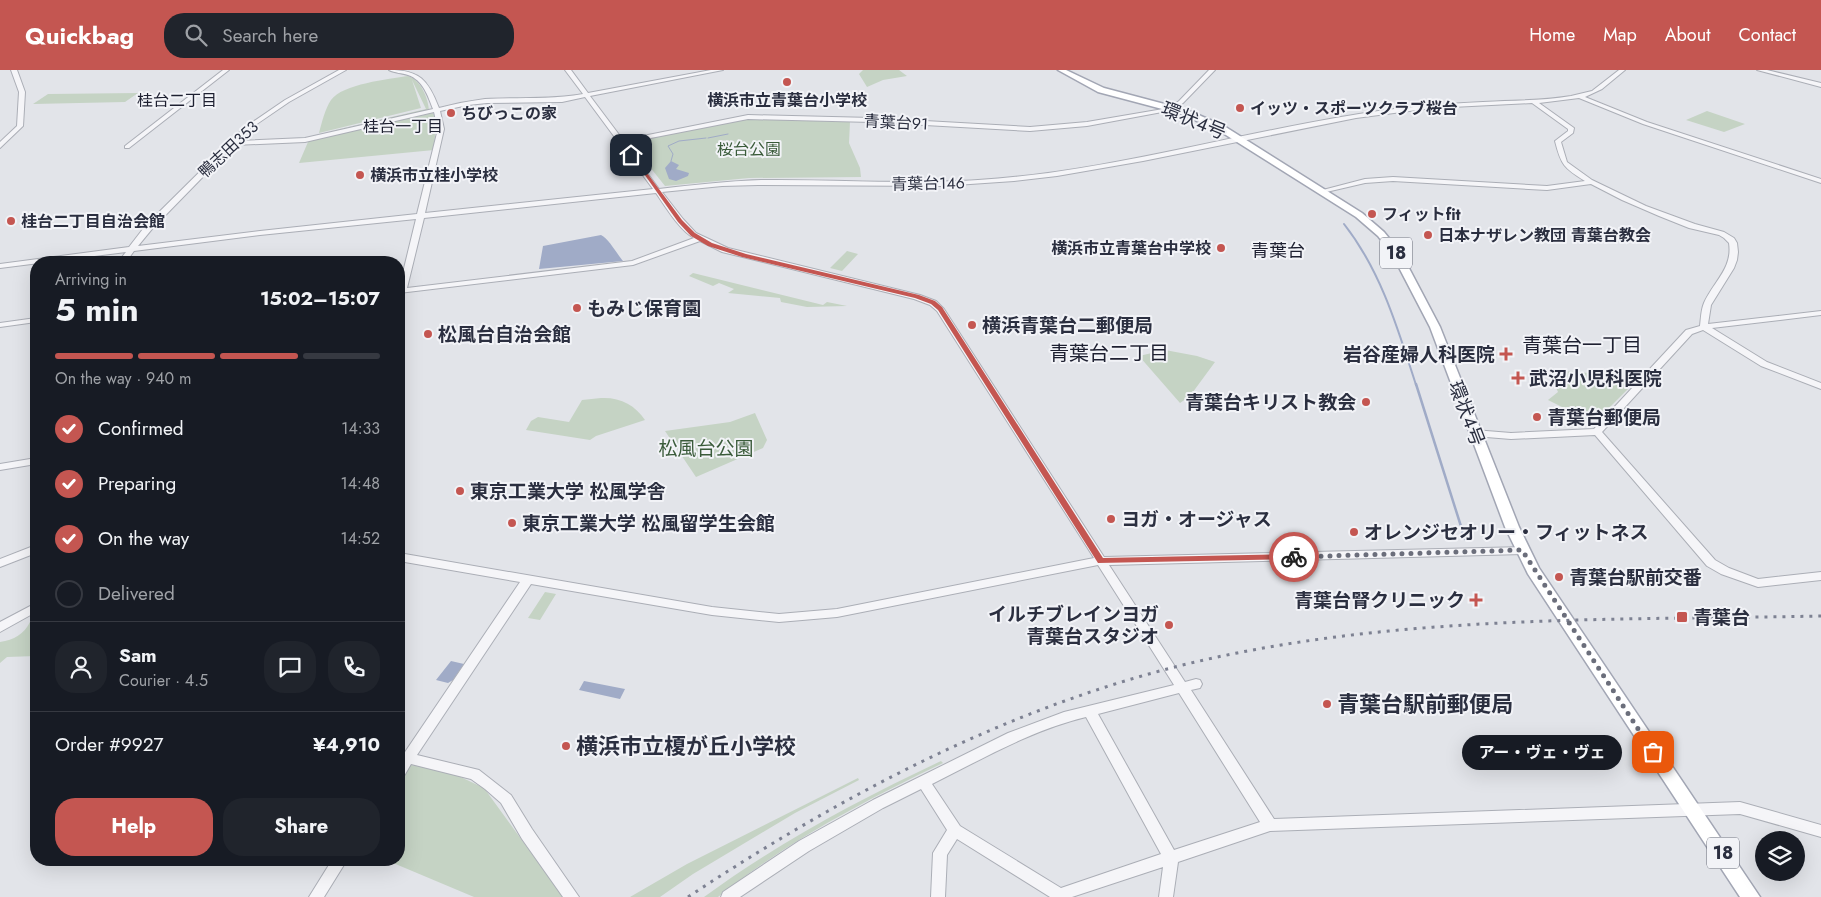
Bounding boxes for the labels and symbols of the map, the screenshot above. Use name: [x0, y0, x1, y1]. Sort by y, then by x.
marker: 横浜市立青葉台小学校: [781, 76, 793, 88]
district label: 桂台二丁目: [137, 89, 217, 112]
place label: 横浜市立青葉台小学校: [707, 89, 867, 112]
street label: 環状4号: [1157, 95, 1230, 146]
place label: イッツ・スポーツクラブ桜台: [1250, 97, 1458, 120]
place label: ちびっこの家: [461, 102, 557, 125]
marker: イッツ・スポーツクラブ桜台: [1234, 102, 1246, 114]
marker: ちびっこの家: [445, 107, 457, 119]
street label: 青葉台91: [863, 109, 929, 136]
street label: 鴨志田353: [193, 115, 264, 183]
district label: 桂台一丁目: [363, 115, 443, 138]
pin: [610, 134, 652, 176]
park label: 桜台公園: [717, 138, 781, 161]
place label: 横浜市立桂小学校: [370, 164, 498, 187]
marker: 横浜市立桂小学校: [354, 169, 366, 181]
street label: 青葉台146: [891, 171, 965, 196]
place label: フィットfit: [1382, 203, 1462, 226]
marker: フィットfit: [1366, 208, 1378, 220]
place label: 桂台二丁目自治会館: [21, 210, 165, 233]
marker: 桂台二丁目自治会館: [5, 215, 17, 227]
place label: 日本ナザレン教団 青葉台教会: [1438, 224, 1651, 247]
marker: 日本ナザレン教団 青葉台教会: [1422, 229, 1434, 241]
place label: 横浜市立青葉台中学校: [1051, 237, 1211, 260]
district label: 青葉台: [1251, 238, 1305, 264]
road number: 18: [1380, 238, 1412, 268]
marker: 横浜市立青葉台中学校: [1215, 242, 1227, 254]
place label: もみじ保育園: [587, 295, 701, 322]
marker: もみじ保育園: [571, 302, 583, 314]
place label: 横浜青葉台二郵便局: [982, 312, 1153, 339]
marker: 横浜青葉台二郵便局: [966, 319, 978, 331]
place label: 松風台自治会館: [438, 321, 571, 348]
marker: 松風台自治会館: [422, 328, 434, 340]
district label: 青葉台一丁目: [1522, 331, 1642, 360]
district label: 青葉台二丁目: [1049, 339, 1169, 368]
place label: 岩谷産婦人科医院: [1343, 341, 1495, 368]
marker: 岩谷産婦人科医院: [1499, 347, 1513, 361]
place label: 武沼小児科医院: [1529, 365, 1662, 392]
marker: 武沼小児科医院: [1511, 371, 1525, 385]
street label: 環状4号: [1442, 377, 1491, 450]
place label: 青葉台キリスト教会: [1185, 389, 1356, 416]
marker: 青葉台キリスト教会: [1360, 396, 1372, 408]
place label: 青葉台郵便局: [1547, 404, 1661, 431]
marker: 青葉台郵便局: [1531, 411, 1543, 423]
park label: 松風台公園: [658, 435, 754, 462]
place label: 東京工業大学 松風学舎: [470, 478, 666, 505]
marker: 東京工業大学 松風学舎: [454, 485, 466, 497]
place label: ヨガ・オージャス: [1121, 506, 1272, 533]
place label: 東京工業大学 松風留学生会館: [522, 510, 775, 537]
marker: ヨガ・オージャス: [1105, 513, 1117, 525]
marker: 東京工業大学 松風留学生会館: [506, 517, 518, 529]
place label: オレンジセオリー・フィットネス: [1364, 519, 1649, 546]
marker: オレンジセオリー・フィットネス: [1348, 526, 1360, 538]
courier: [1269, 532, 1319, 582]
place label: 青葉台駅前交番: [1569, 564, 1702, 591]
marker: 青葉台駅前交番: [1553, 571, 1565, 583]
place label: 青葉台腎クリニック: [1294, 587, 1465, 614]
marker: 青葉台腎クリニック: [1469, 593, 1483, 607]
place label: イルチブレインヨガ 青葉台スタジオ: [988, 601, 1159, 650]
place label: 青葉台: [1693, 604, 1750, 631]
marker: 青葉台: [1675, 610, 1689, 624]
marker: イルチブレインヨガ 青葉台スタジオ: [1163, 619, 1175, 631]
place label: 青葉台駅前郵便局: [1337, 688, 1513, 720]
marker: 青葉台駅前郵便局: [1321, 698, 1333, 710]
place label: 横浜市立榎が丘小学校: [576, 730, 796, 762]
pin: [1632, 731, 1674, 773]
callout: アー・ヴェ・ヴェ: [1463, 734, 1623, 770]
marker: 横浜市立榎が丘小学校: [560, 740, 572, 752]
road number: 18: [1707, 838, 1739, 868]

